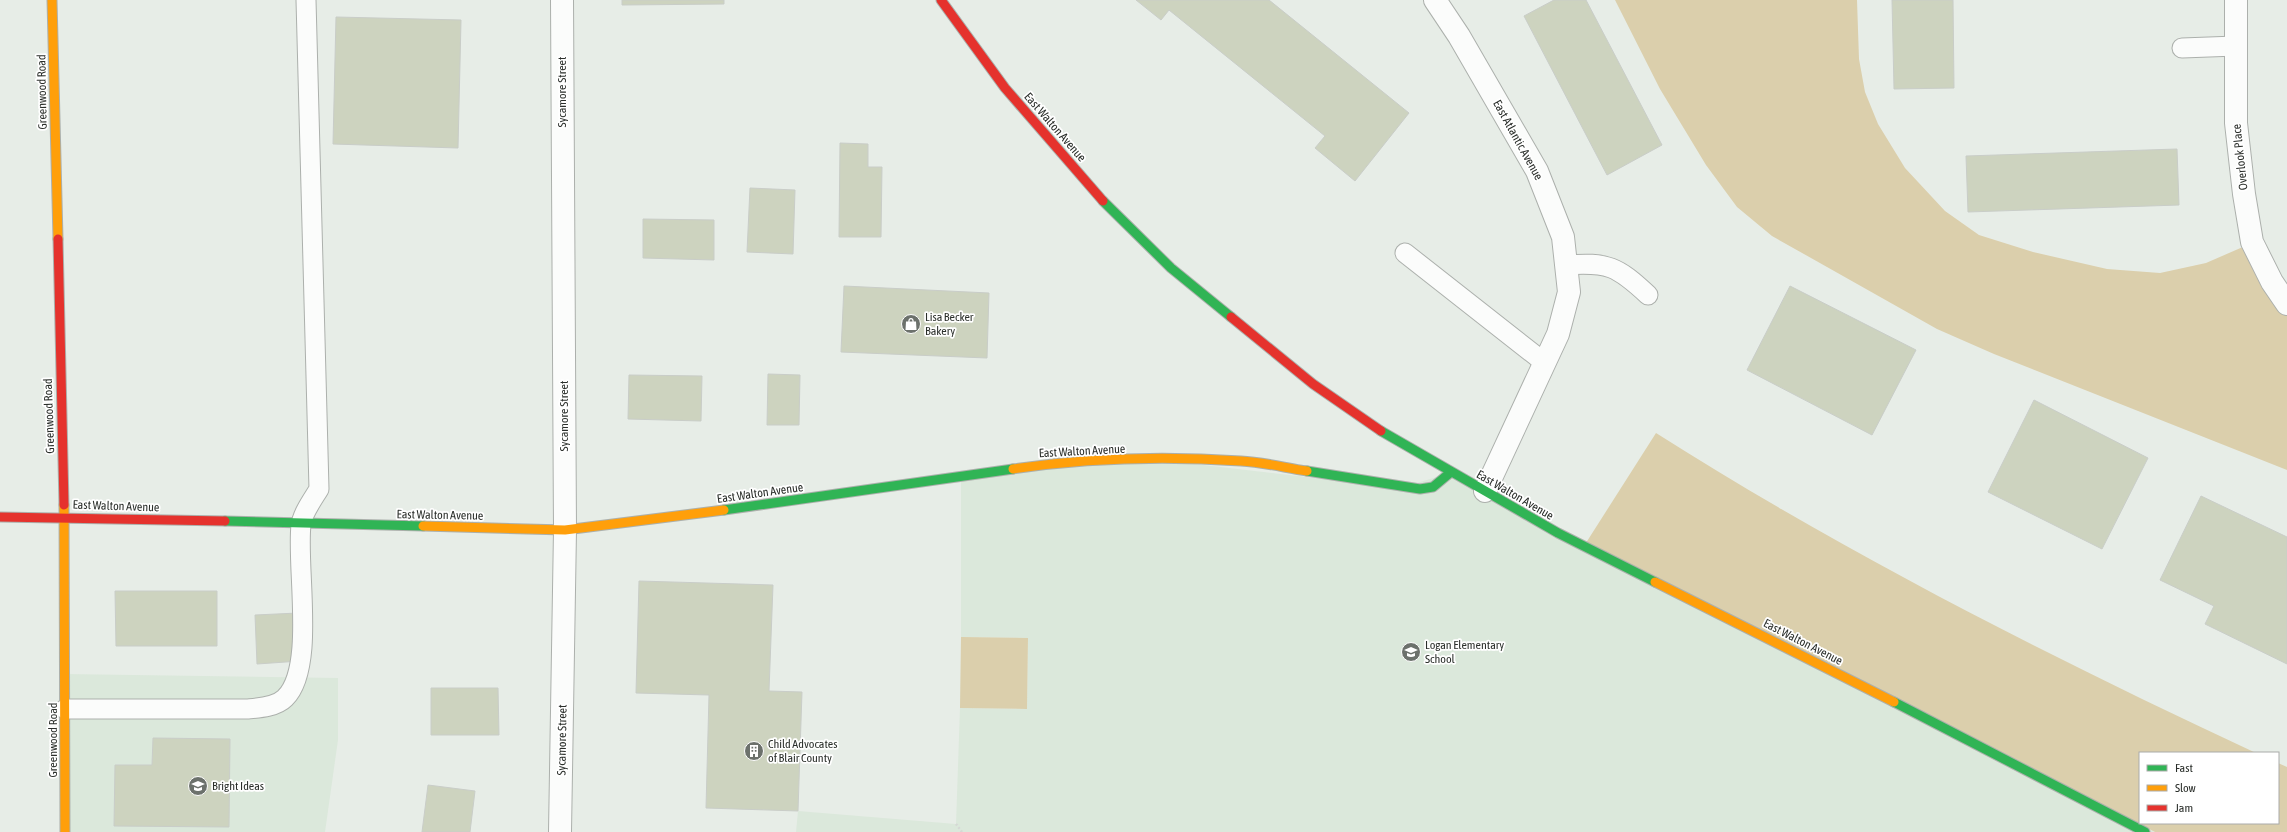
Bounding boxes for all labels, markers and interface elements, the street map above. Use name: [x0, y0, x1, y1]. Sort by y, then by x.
street label: Greenwood Road: [34, 54, 50, 130]
street label: Sycamore Street: [555, 56, 569, 128]
street label: East Walton Avenue: [1021, 90, 1089, 164]
street label: East Atlantic Avenue: [1490, 97, 1546, 183]
street label: Overlook Place: [2230, 123, 2250, 191]
place label: Lisa Becker Bakery: [925, 310, 974, 338]
shop icon: Lisa Becker Bakery: [900, 313, 922, 335]
street label: Greenwood Road: [41, 378, 57, 454]
street label: Sycamore Street: [557, 380, 571, 452]
street label: East Walton Avenue: [1038, 442, 1126, 460]
street label: East Walton Avenue: [1474, 467, 1556, 523]
street label: East Walton Avenue: [716, 480, 804, 506]
street label: East Walton Avenue: [72, 497, 160, 515]
street label: East Walton Avenue: [396, 507, 484, 523]
street label: East Walton Avenue: [1761, 616, 1845, 668]
place label: Logan Elementary School: [1425, 638, 1504, 666]
school or university icon: Logan Elementary School: [1400, 641, 1422, 663]
street label: Greenwood Road: [46, 702, 60, 778]
street label: Sycamore Street: [554, 704, 570, 776]
place label: Child Advocates of Blair County: [768, 737, 837, 765]
building icon: Child Advocates of Blair County: [743, 740, 765, 762]
legend: [2139, 752, 2279, 824]
text: Fast: [2175, 761, 2193, 775]
school or university icon: Bright Ideas: [187, 775, 209, 797]
place label: Bright Ideas: [212, 779, 264, 793]
text: Slow: [2175, 781, 2196, 795]
text: Jam: [2175, 801, 2193, 815]

